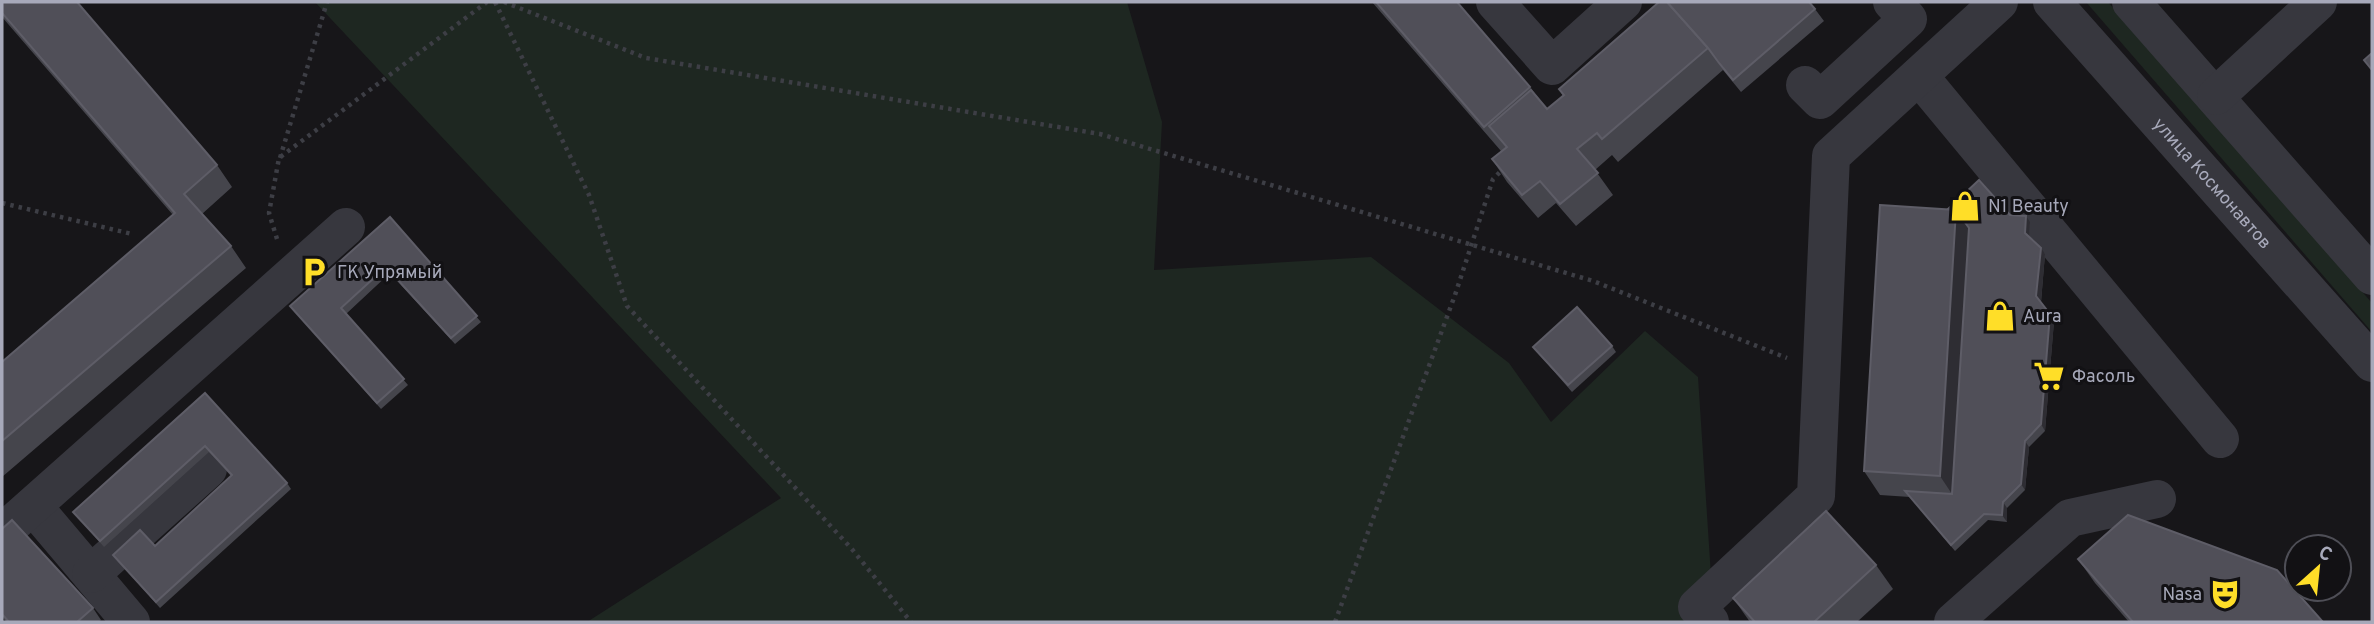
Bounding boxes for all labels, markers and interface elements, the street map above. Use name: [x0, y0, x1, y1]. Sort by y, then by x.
street label: улица Космонавтов: [2147, 114, 2276, 255]
shop icon: N1 Beauty: [1948, 189, 1982, 223]
place label: N1 Beauty: [1988, 196, 2069, 219]
parking icon: ГК Упрямый: [297, 255, 331, 289]
place label: ГК Упрямый: [337, 262, 442, 285]
shop icon: Aura: [1983, 299, 2017, 333]
place label: Aura: [2023, 306, 2062, 329]
supermarket icon: Фасоль: [2032, 359, 2066, 393]
place label: Фасоль: [2072, 366, 2135, 389]
north arrow: [2283, 533, 2353, 603]
text: С: [2314, 541, 2336, 568]
theatre icon: Nasa: [2208, 577, 2242, 611]
place label: Nasa: [2163, 584, 2202, 607]

